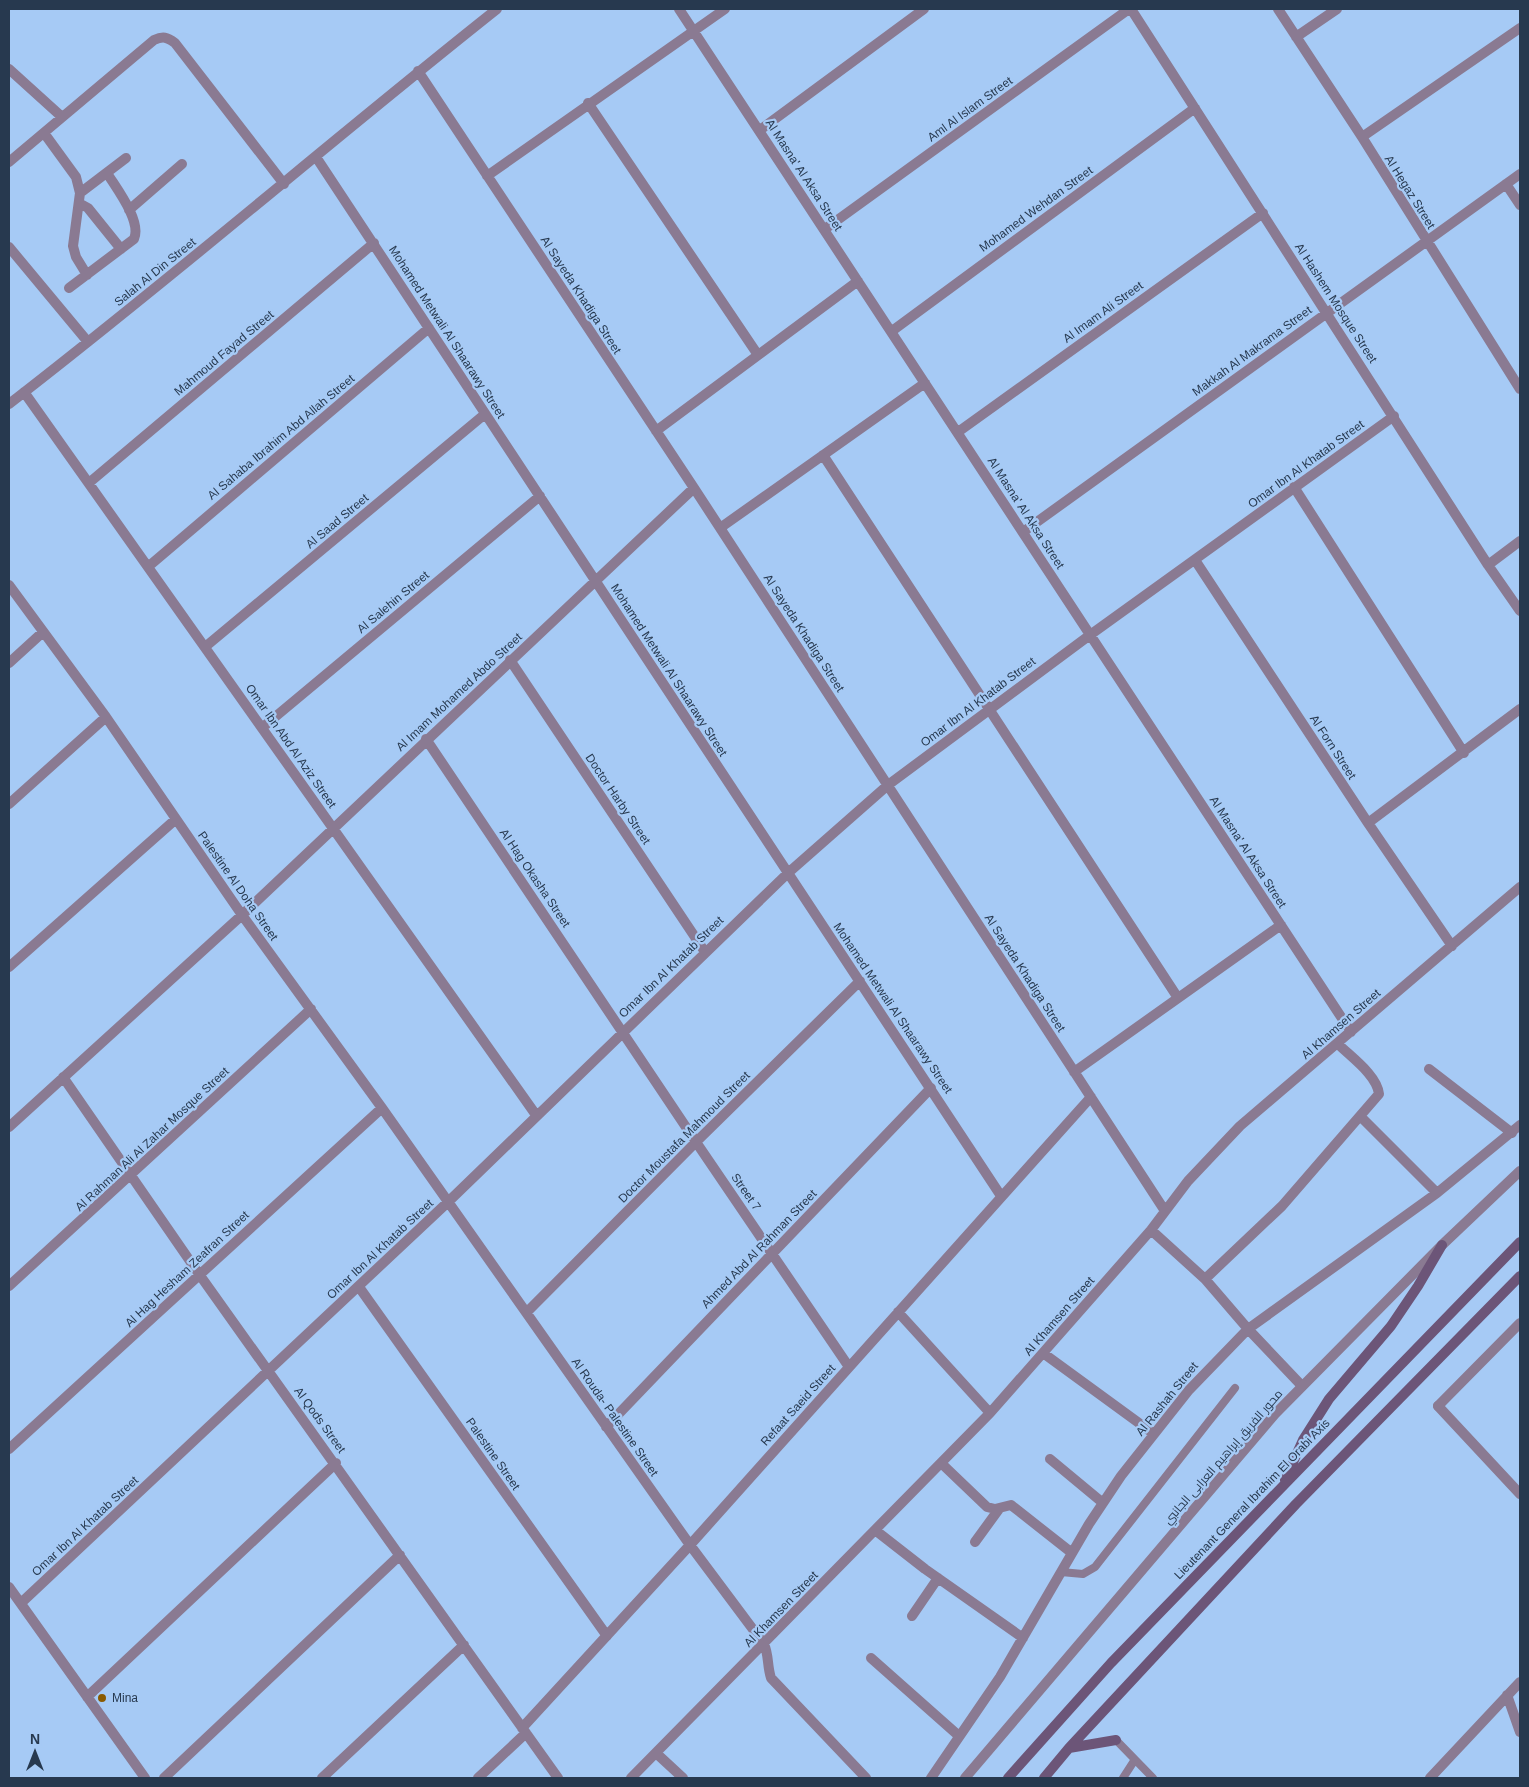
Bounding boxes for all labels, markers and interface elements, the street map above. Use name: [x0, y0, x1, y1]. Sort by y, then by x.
street label: Aml Al Islam Street: [925, 73, 1016, 144]
street label: Al Masna' Al Aksa Street: [763, 117, 846, 234]
street label: Al Hegaz Street: [1382, 153, 1439, 232]
street label: Mohamed Wehdan Street: [977, 163, 1096, 255]
street label: Salah Al Din Street: [111, 234, 199, 309]
street label: Al Sayeda Khadiga Street: [538, 234, 625, 357]
street label: Al Hashem Mosque Street: [1292, 240, 1380, 366]
street label: Mohamed Metwali Al Shaarawy Street: [386, 243, 508, 421]
street label: Al Imam Ali Street: [1060, 278, 1146, 346]
street label: Makkah Al Makrama Street: [1190, 303, 1315, 399]
street label: Mahmoud Fayad Street: [171, 307, 277, 399]
street label: Al Sahaba Ibrahim Abd Allah Street: [205, 371, 358, 503]
street label: Omar Ibn Al Khatab Street: [1245, 417, 1367, 511]
street label: Al Masna' Al Aksa Street: [985, 455, 1068, 572]
street label: Al Saad Street: [303, 490, 372, 551]
street label: Al Salehin Street: [354, 567, 432, 636]
street label: Al Sayeda Khadiga Street: [761, 572, 848, 695]
street label: Mohamed Metwali Al Shaarawy Street: [608, 581, 730, 759]
street label: Al Imam Mohamed Abdo Street: [393, 630, 525, 754]
street label: Omar Ibn Al Khatab Street: [918, 654, 1039, 750]
street label: Omar Ibn Abd Al Aziz Street: [243, 681, 340, 811]
street label: Al Forn Street: [1307, 712, 1359, 782]
street label: Doctor Harby Street: [583, 751, 654, 847]
street label: Al Masna' Al Aksa Street: [1207, 794, 1290, 911]
street label: Al Hag Okasha Street: [497, 826, 574, 931]
street label: Palestine Al Doha Street: [195, 829, 281, 944]
street label: Al Sayeda Khadiga Street: [982, 912, 1069, 1035]
street label: Omar Ibn Al Khatab Street: [616, 913, 727, 1021]
street label: Mohamed Metwali Al Shaarawy Street: [831, 920, 956, 1097]
street label: Al Khamsen Street: [1299, 985, 1384, 1062]
street label: Al Rahman Ali Al Zahar Mosque Street: [72, 1064, 232, 1214]
street label: Doctor Moustafa Mahmoud Street: [615, 1068, 753, 1206]
street label: Street 7: [728, 1171, 764, 1213]
street label: Ahmed Abd Al Rahman Street: [699, 1186, 820, 1311]
street label: Omar Ibn Al Khatab Street: [324, 1196, 436, 1302]
street label: Al Hag Hesham Zeafran Street: [122, 1207, 252, 1330]
street label: Al Khamsen Street: [1021, 1273, 1098, 1358]
street label: Al Rouda- Palestine Street: [569, 1355, 662, 1479]
street label: Al Rashah Street: [1133, 1359, 1201, 1439]
street label: Refaat Saeid Street: [758, 1361, 839, 1449]
street label: Al Qods Street: [291, 1384, 349, 1456]
street label: محور الفريق إبراهيم العرابى الجانبي: [1161, 1387, 1288, 1529]
street label: Palestine Street: [463, 1415, 523, 1493]
street label: Lieutenant General Ibrahim El Orabi Axis: [1171, 1416, 1333, 1582]
street label: Omar Ibn Al Khatab Street: [29, 1473, 141, 1579]
street label: Al Khamsen Street: [741, 1568, 821, 1650]
place label: Mina: [112, 1691, 138, 1705]
marker: Mina: [96, 1692, 108, 1704]
north arrow: [10, 1727, 60, 1777]
text: N: [30, 1731, 40, 1747]

